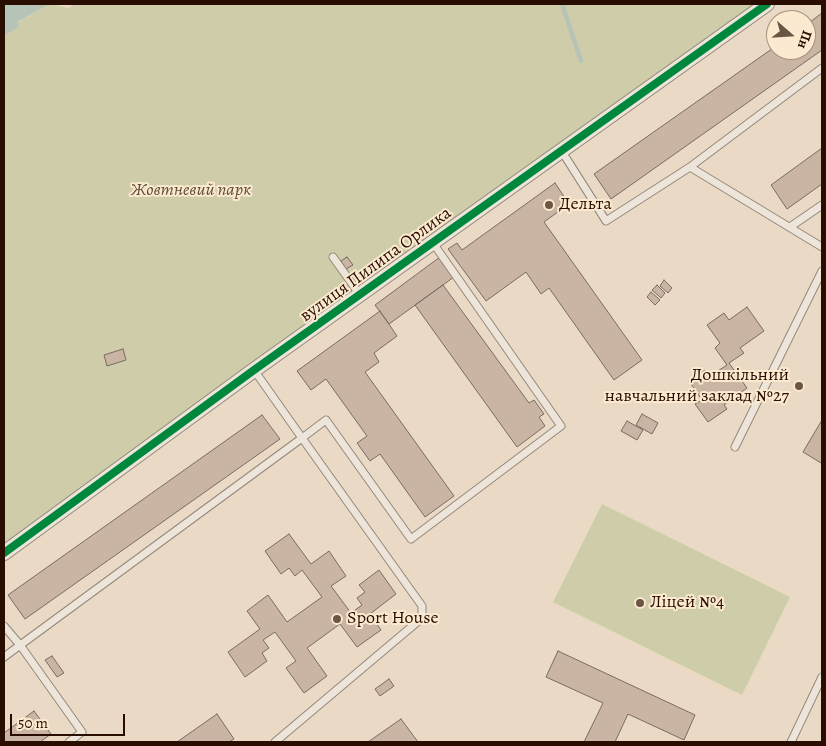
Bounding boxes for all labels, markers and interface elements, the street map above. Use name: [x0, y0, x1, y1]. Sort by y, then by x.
north arrow: [766, 10, 816, 60]
text: Пн: [793, 28, 817, 51]
park label: Жовтневий парк: [131, 180, 251, 202]
place label: Дельта: [559, 194, 612, 216]
marker: Дельта: [543, 199, 555, 211]
street label: вулиця Пилипа Орлика: [296, 203, 456, 327]
place label: Дошкільний навчальний заклад №27: [605, 365, 789, 408]
marker: Дошкільний навчальний заклад №27: [793, 380, 805, 392]
place label: Ліцей №4: [650, 592, 724, 614]
marker: Ліцей №4: [634, 597, 646, 609]
place label: Sport House: [347, 608, 439, 630]
marker: Sport House: [331, 613, 343, 625]
scale bar: [12, 704, 128, 736]
text: 50 m: [18, 713, 48, 733]

